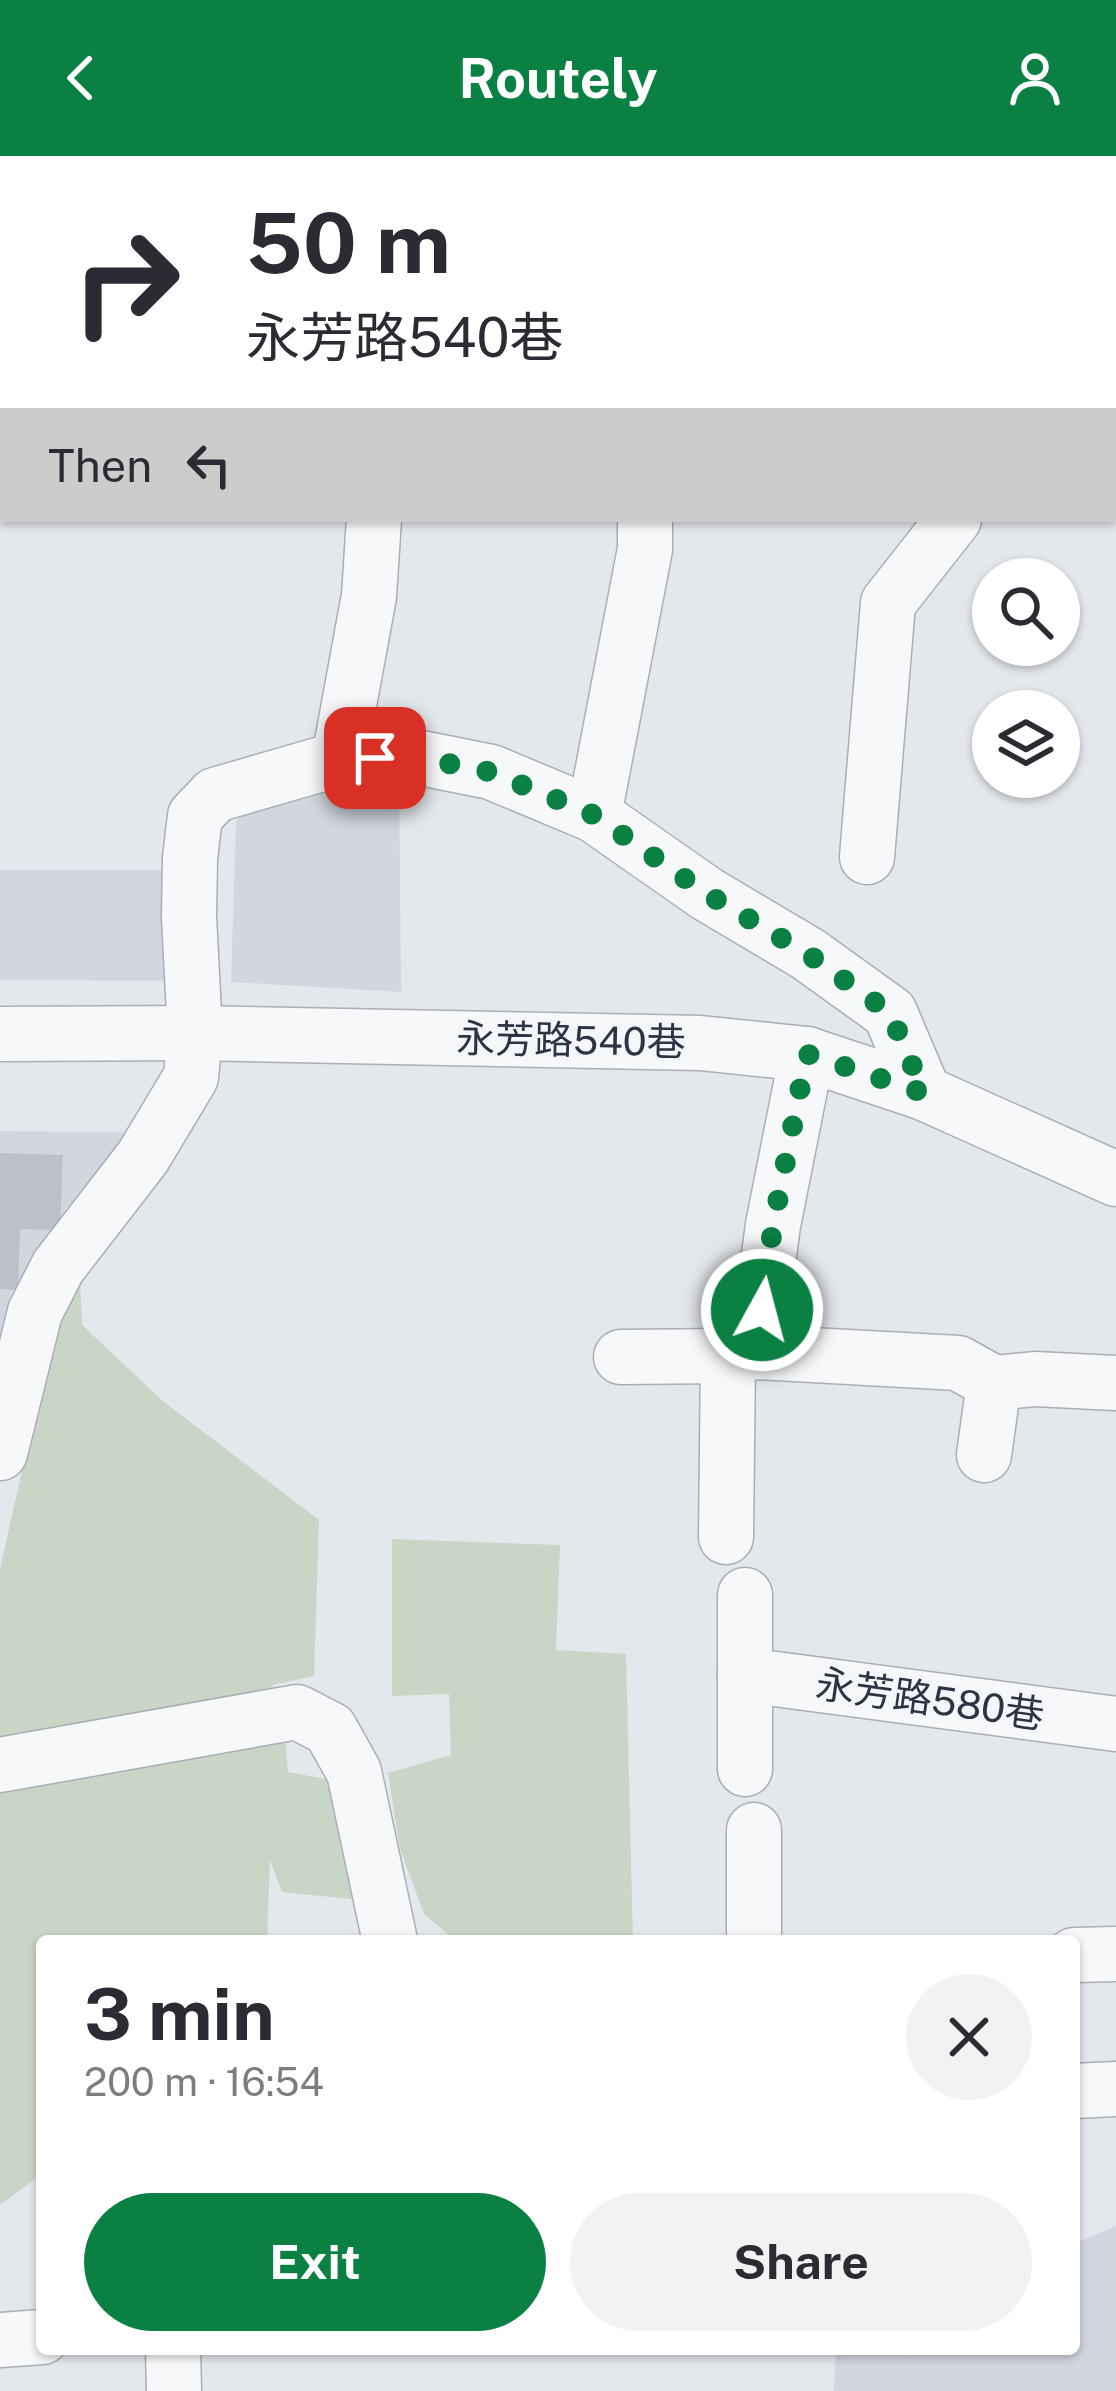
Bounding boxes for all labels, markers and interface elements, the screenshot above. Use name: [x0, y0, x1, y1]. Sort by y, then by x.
icon: back: [48, 45, 114, 111]
icon: person: [1002, 45, 1068, 111]
text: Routely: [458, 47, 658, 110]
text: 50 m: [246, 193, 451, 292]
icon: right: [48, 204, 204, 360]
text: 永芳路540巷: [246, 306, 564, 369]
icon: left: [176, 432, 242, 498]
text: Then: [48, 439, 152, 492]
map controls: [972, 558, 1080, 798]
button: search: [972, 558, 1080, 666]
button: layers: [972, 690, 1080, 798]
pin: [324, 707, 426, 809]
icon: arrive: [342, 725, 408, 791]
street label: 永芳路540巷: [456, 1015, 686, 1065]
position arrow: [699, 1247, 825, 1373]
street label: 永芳路580巷: [813, 1660, 1047, 1738]
text: 3 min: [84, 1972, 275, 2056]
button: close: [906, 1974, 1032, 2100]
text: 200 m · 16:54: [84, 2059, 324, 2105]
button: Exit: [84, 2193, 546, 2331]
button: Share: [570, 2193, 1032, 2331]

